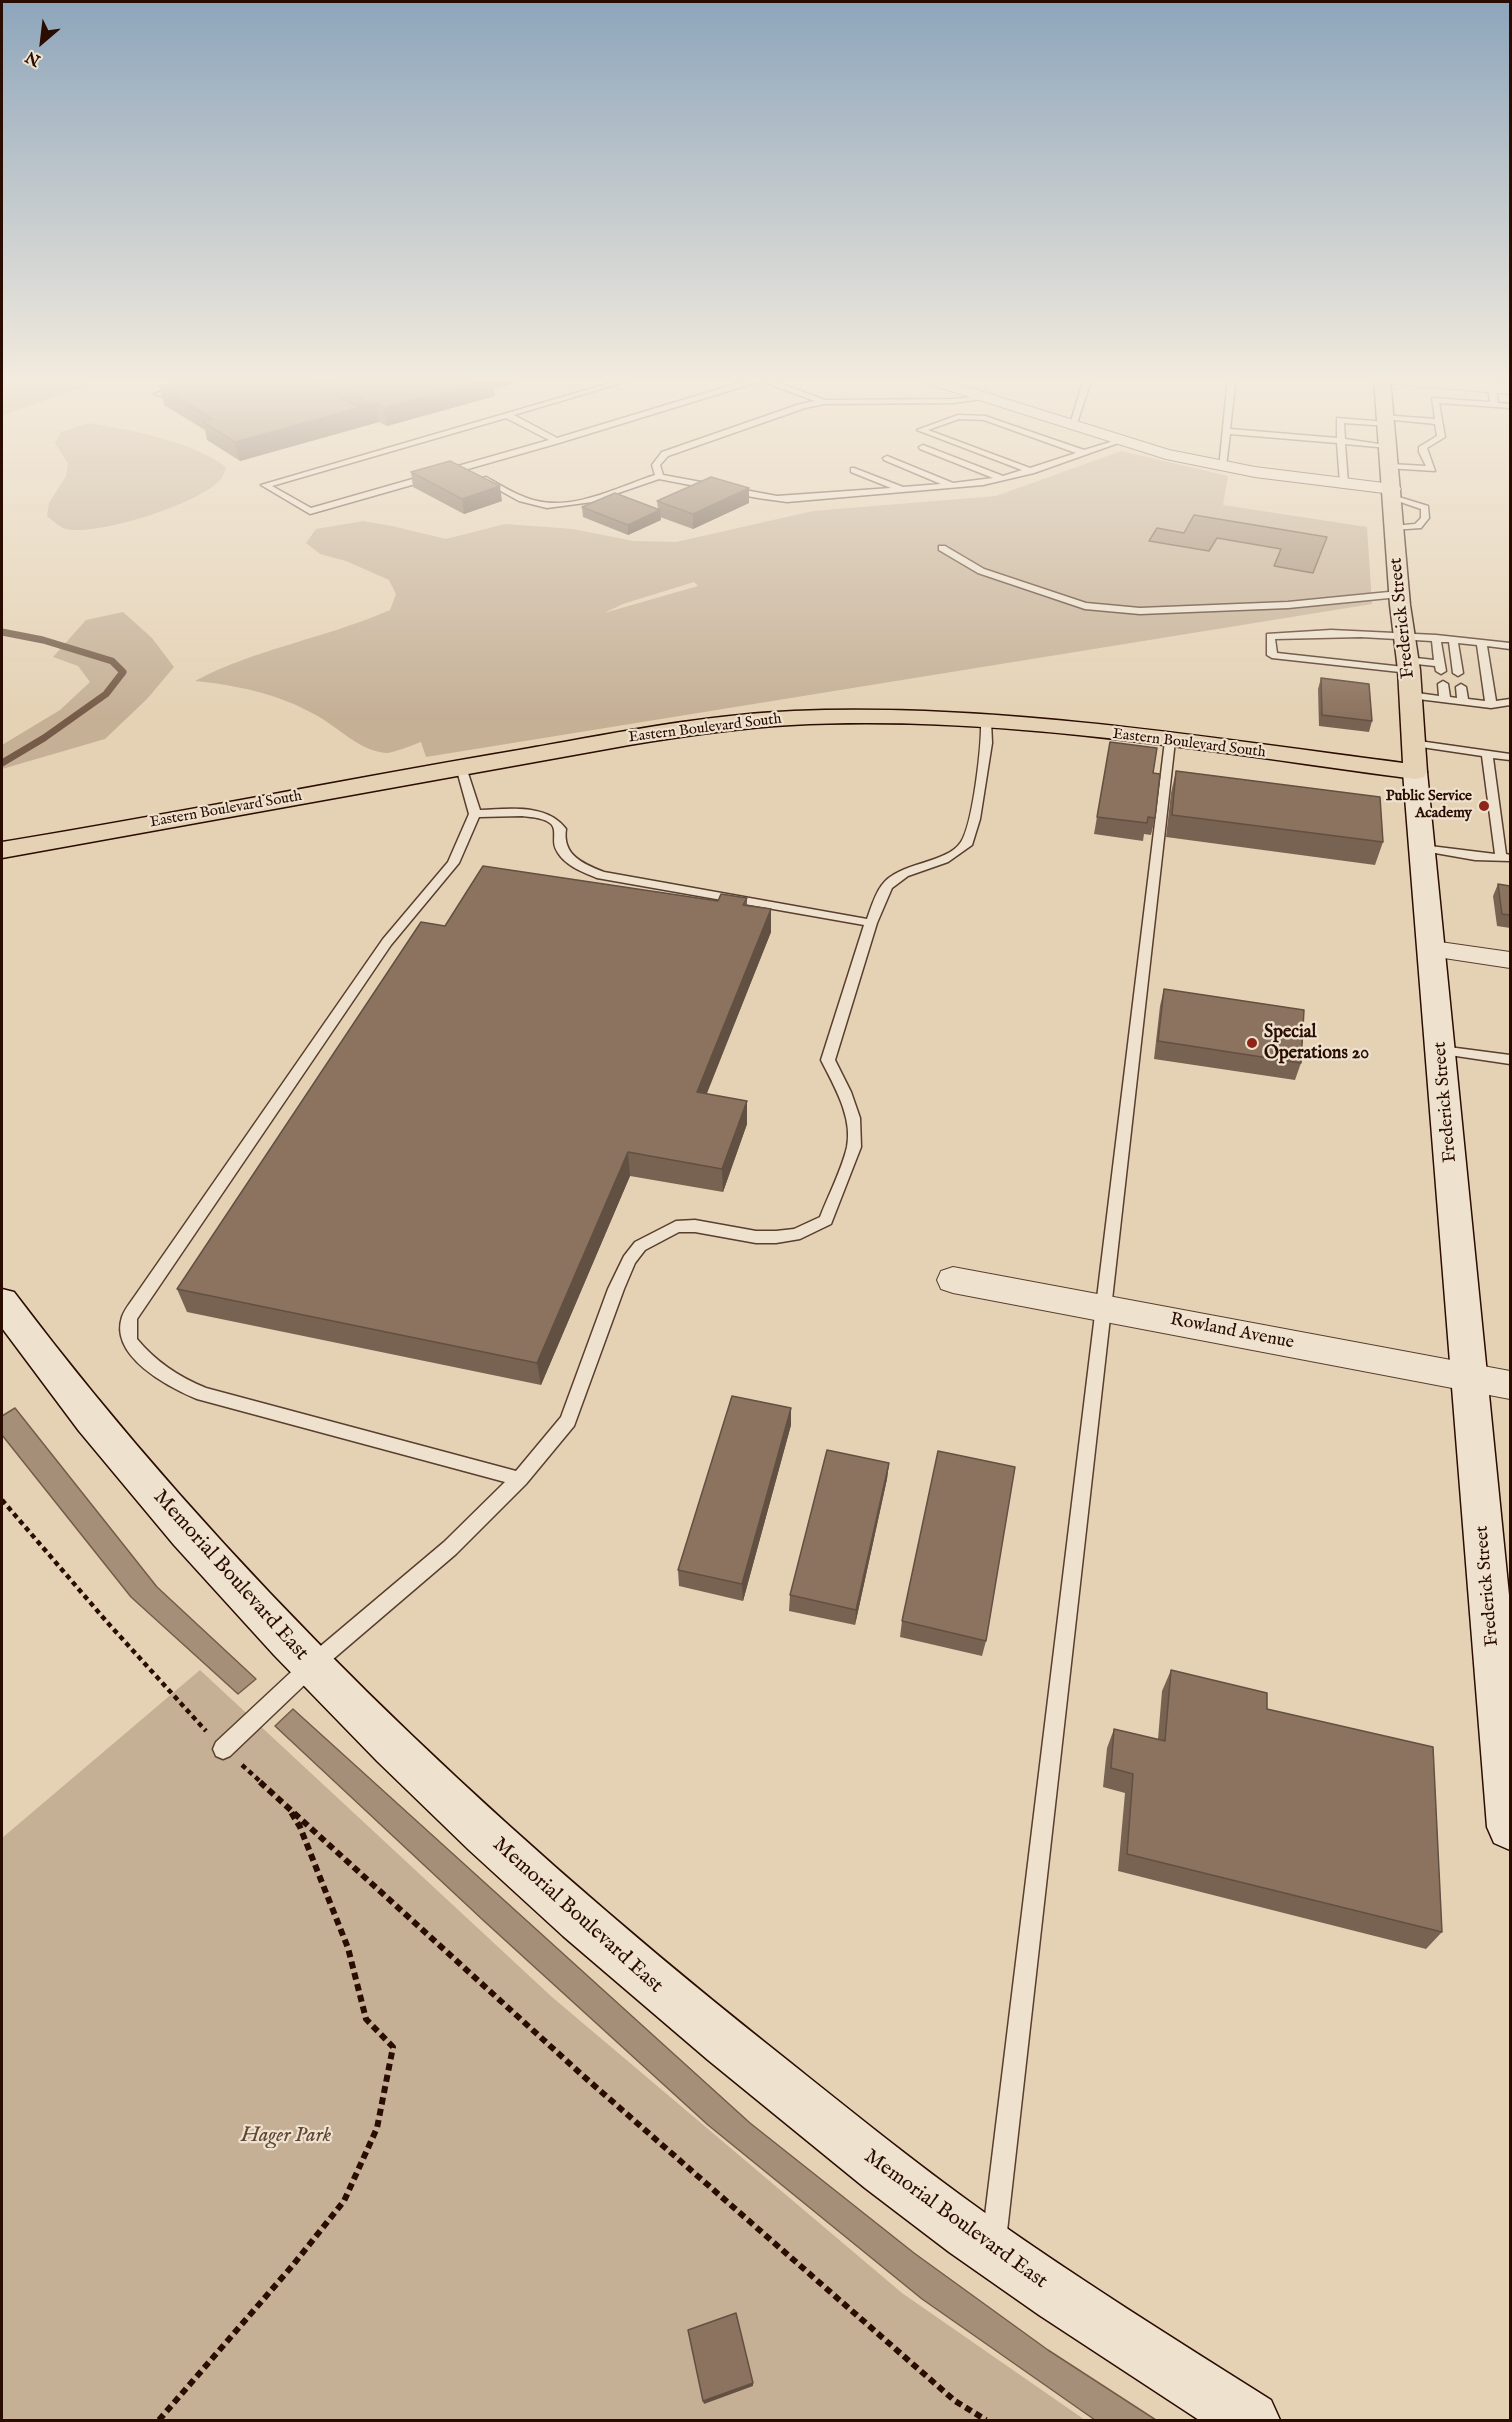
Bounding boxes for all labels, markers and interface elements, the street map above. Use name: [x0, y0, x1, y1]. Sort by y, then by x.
north arrow: [12, 12, 72, 72]
text: N: [23, 46, 44, 70]
street label: Frederick Street: [1386, 557, 1420, 679]
street label: Eastern Boulevard South: [627, 711, 783, 747]
street label: Eastern Boulevard South: [1111, 726, 1267, 762]
street label: Eastern Boulevard South: [149, 788, 303, 832]
place label: Public Service Academy: [1386, 788, 1472, 823]
marker: Public Service Academy: [1477, 799, 1491, 813]
place label: Special Operations 20: [1264, 1022, 1369, 1064]
marker: Special Operations 20: [1245, 1036, 1259, 1050]
street label: Frederick Street: [1430, 1041, 1462, 1163]
street label: Rowland Avenue: [1168, 1309, 1296, 1355]
street label: Memorial Boulevard East: [147, 1486, 313, 1666]
street label: Frederick Street: [1472, 1525, 1504, 1647]
street label: Memorial Boulevard East: [487, 1833, 667, 1999]
park label: Hager Park: [241, 2124, 331, 2150]
street label: Memorial Boulevard East: [858, 2145, 1052, 2295]

